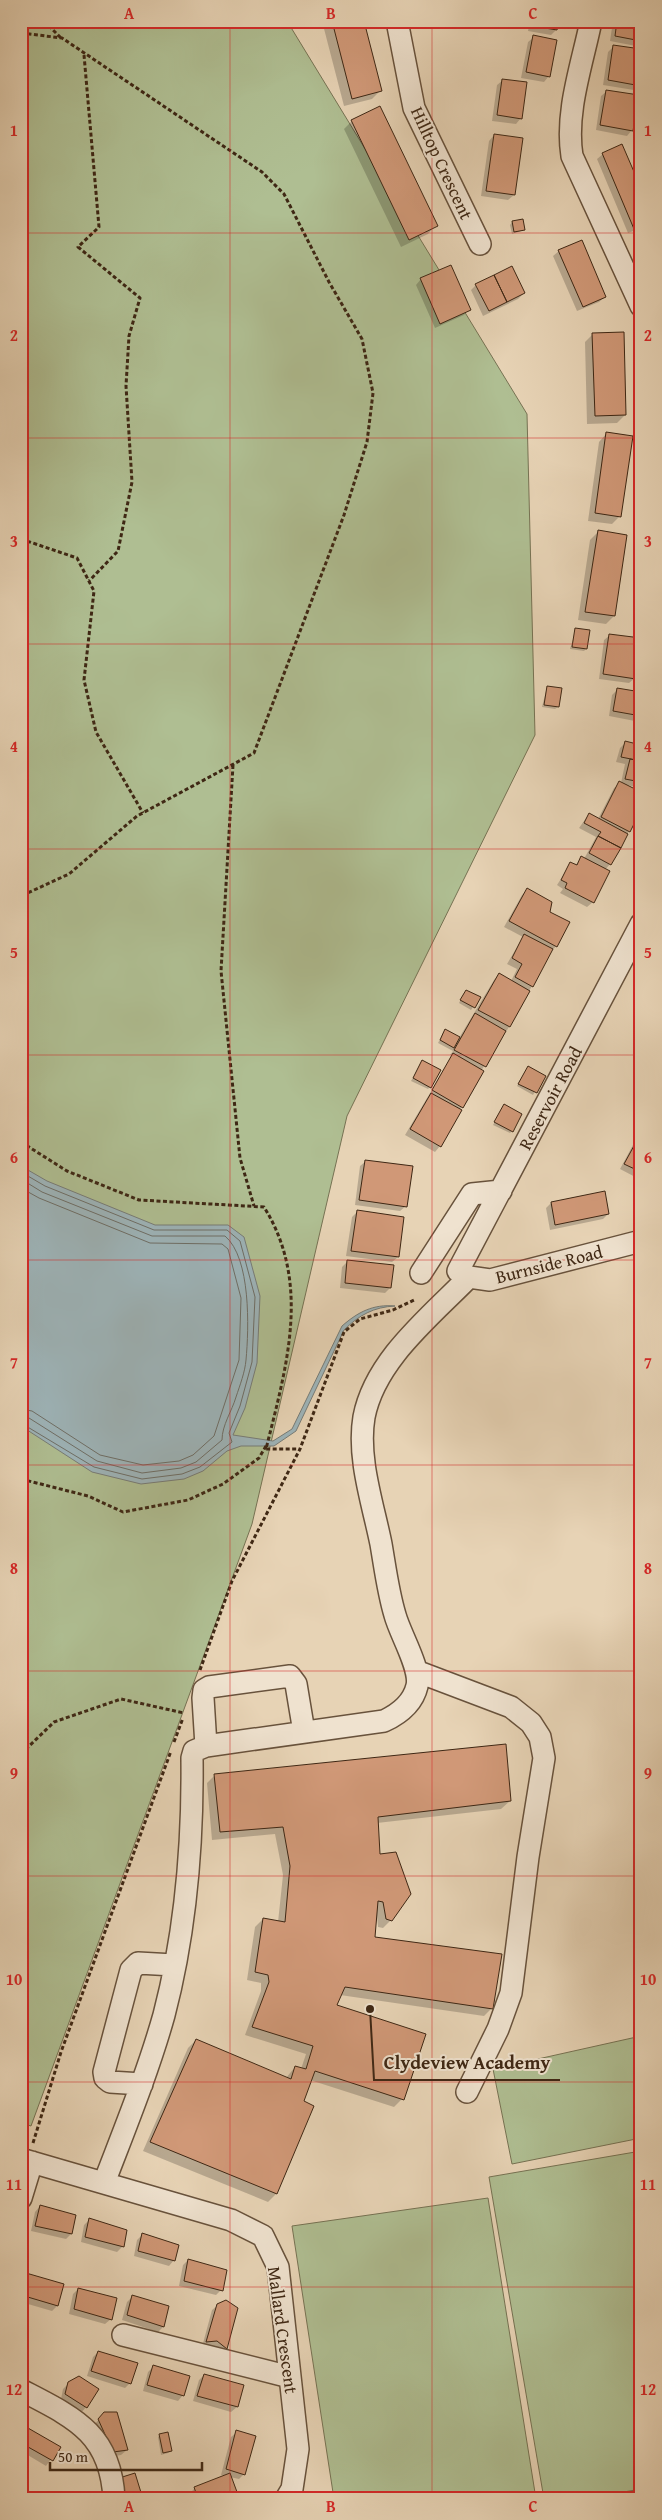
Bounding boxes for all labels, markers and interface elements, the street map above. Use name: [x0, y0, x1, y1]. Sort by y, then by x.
text: A: [124, 1, 135, 25]
text: B: [326, 1, 336, 25]
text: C: [528, 1, 538, 25]
street label: Hilltop Crescent: [404, 102, 480, 224]
text: 1: [10, 118, 18, 142]
text: 1: [644, 118, 652, 142]
text: 2: [10, 323, 18, 347]
text: 2: [644, 323, 652, 347]
text: 3: [10, 529, 18, 553]
text: 3: [644, 529, 652, 553]
text: 4: [10, 734, 18, 758]
text: 4: [644, 734, 652, 758]
text: 5: [10, 940, 18, 964]
text: 5: [644, 940, 652, 964]
street label: Reservoir Road: [511, 1041, 589, 1155]
text: 6: [10, 1145, 18, 1169]
text: 6: [644, 1145, 652, 1169]
street label: Burnside Road: [493, 1238, 606, 1290]
text: 7: [10, 1350, 18, 1374]
text: 7: [644, 1350, 652, 1374]
text: 8: [10, 1556, 18, 1580]
text: 8: [644, 1556, 652, 1580]
text: 9: [10, 1761, 18, 1785]
text: 9: [644, 1761, 652, 1785]
text: 10: [6, 1967, 22, 1991]
text: 10: [640, 1967, 656, 1991]
callout: Clydeview Academy: [374, 2046, 560, 2080]
text: Clydeview Academy: [384, 2048, 550, 2076]
text: 11: [6, 2172, 22, 2196]
text: 11: [640, 2172, 656, 2196]
street label: Mallard Crescent: [261, 2265, 305, 2396]
text: 12: [6, 2377, 22, 2401]
text: 12: [640, 2377, 656, 2401]
scale bar: [50, 2440, 202, 2472]
text: 50 m: [58, 2446, 89, 2467]
text: A: [124, 2494, 135, 2518]
text: B: [326, 2494, 336, 2518]
text: C: [528, 2494, 538, 2518]

